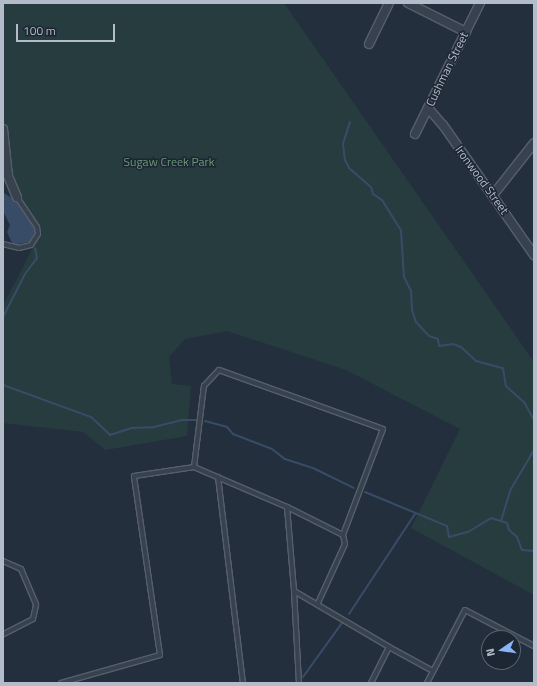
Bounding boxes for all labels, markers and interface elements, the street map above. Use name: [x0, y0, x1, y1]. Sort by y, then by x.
scale bar: [18, 16, 117, 42]
text: 100 m: [23, 21, 56, 40]
street label: Cushman Street: [423, 30, 471, 108]
street label: Ironwood Street: [452, 143, 512, 217]
park label: Sugaw Creek Park: [124, 155, 214, 169]
north arrow: [481, 630, 521, 670]
text: N: [482, 647, 499, 658]

